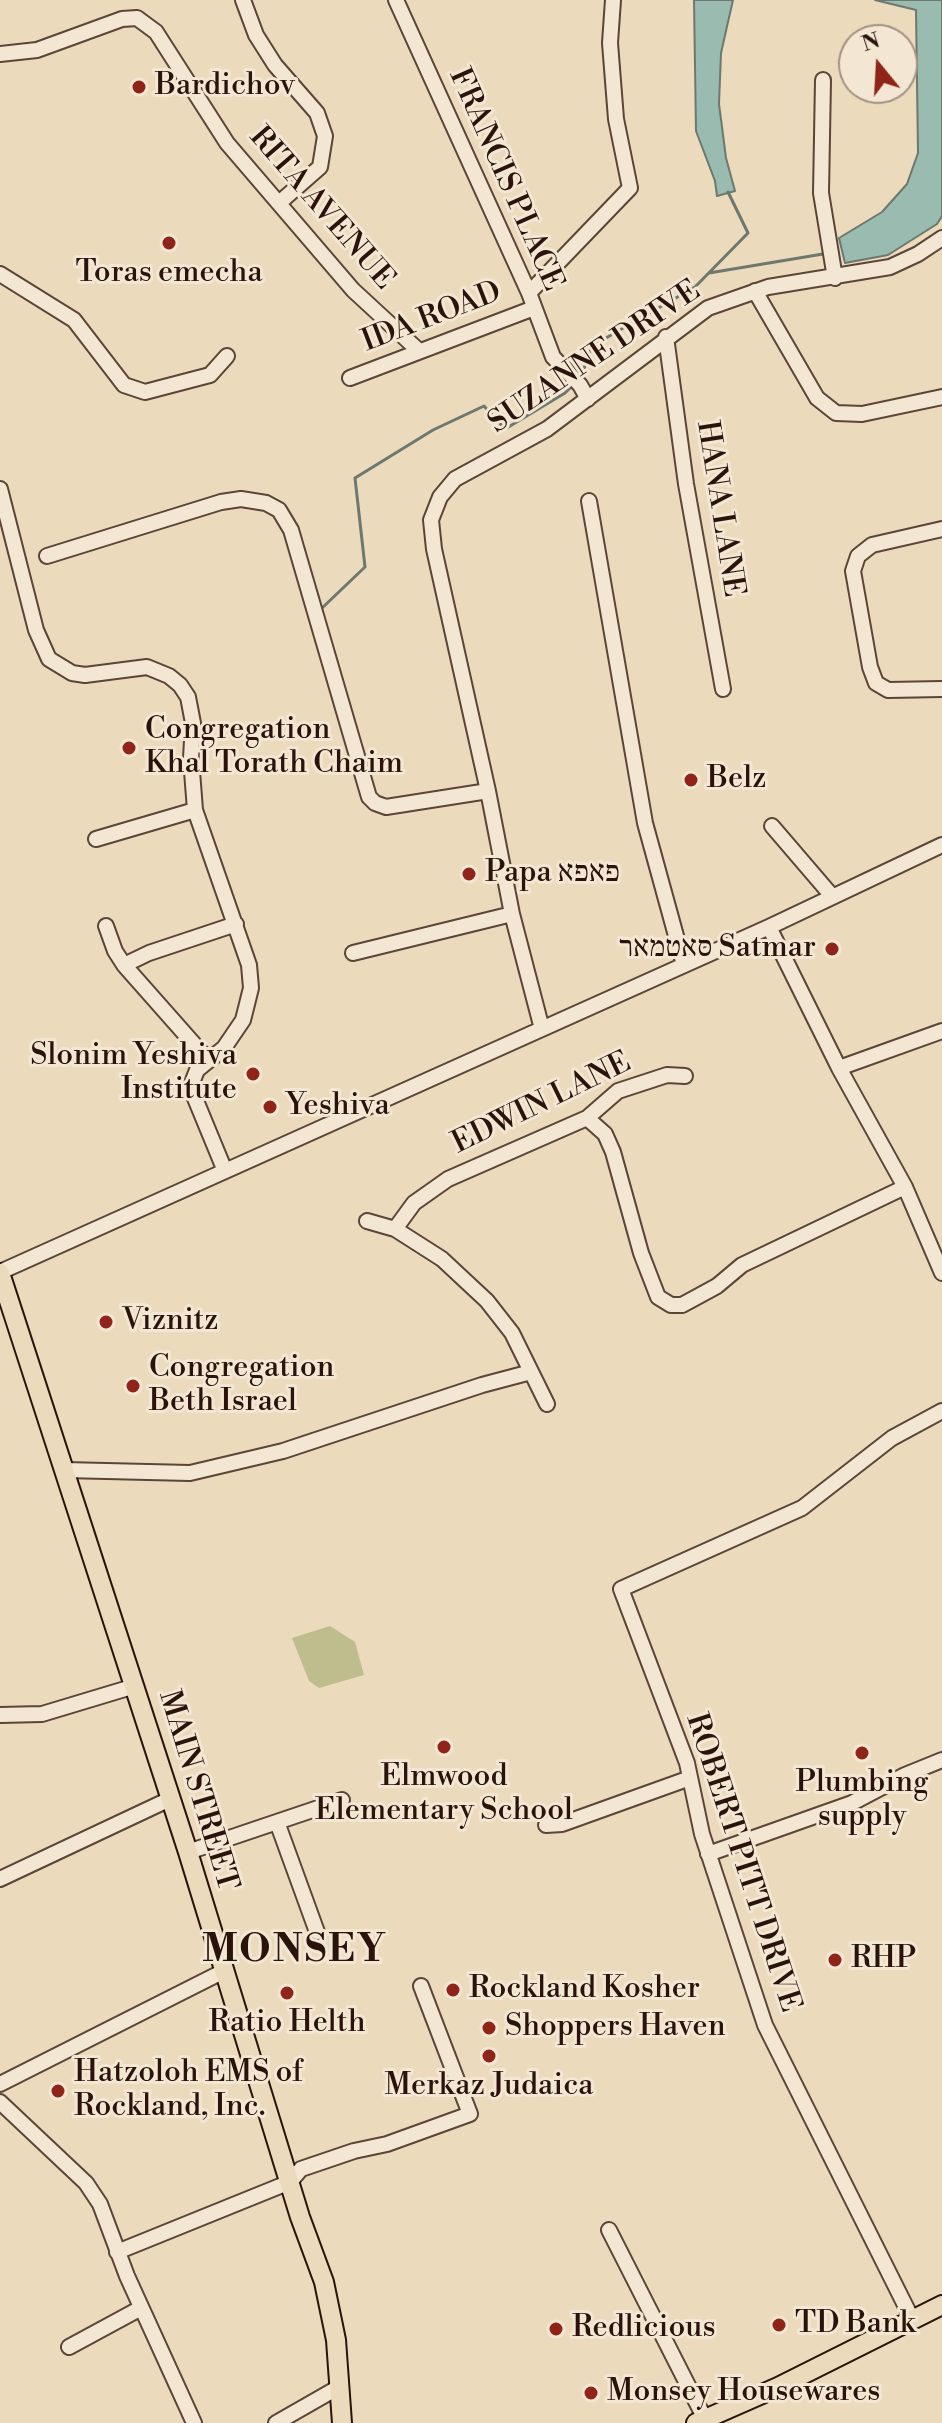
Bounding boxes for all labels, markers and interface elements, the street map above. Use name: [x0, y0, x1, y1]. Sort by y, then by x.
north arrow: [838, 24, 918, 104]
text: N: [859, 27, 883, 58]
street label: FRANCIS PLACE: [440, 63, 570, 297]
place label: Bardichov: [155, 69, 295, 105]
marker: Bardichov: [130, 78, 148, 96]
street label: RITA AVENUE: [241, 120, 401, 298]
marker: Toras emecha: [160, 234, 178, 252]
place label: Toras emecha: [75, 256, 263, 292]
street label: SUZANNE DRIVE: [482, 274, 708, 442]
street label: IDA ROAD: [357, 275, 507, 361]
street label: HANA LANE: [687, 418, 751, 600]
place label: Congregation Khal Torath Chaim: [145, 713, 403, 784]
marker: Congregation Khal Torath Chaim: [120, 739, 138, 757]
place label: Belz: [707, 762, 767, 798]
marker: Belz: [682, 771, 700, 789]
place label: Papa פאפא: [485, 856, 620, 892]
marker: Papa פאפא: [460, 865, 478, 883]
place label: סאטמאר Satmar: [619, 931, 816, 967]
marker: סאטמאר Satmar: [823, 940, 841, 958]
place label: Slonim Yeshiva Institute: [30, 1039, 237, 1110]
street label: EDWIN LANE: [447, 1045, 637, 1163]
marker: Slonim Yeshiva Institute: [244, 1065, 262, 1083]
place label: Yeshiva: [286, 1089, 390, 1125]
marker: Yeshiva: [261, 1098, 279, 1116]
place label: Viznitz: [122, 1304, 218, 1340]
marker: Viznitz: [97, 1313, 115, 1331]
place label: Congregation Beth Israel: [149, 1351, 334, 1422]
marker: Congregation Beth Israel: [124, 1377, 142, 1395]
street label: MAIN STREET: [149, 1686, 245, 1896]
street label: ROBERT PITT DRIVE: [677, 1709, 807, 2017]
marker: Elmwood Elementary School: [435, 1738, 453, 1756]
marker: Plumbing supply: [853, 1744, 871, 1762]
place label: Elmwood Elementary School: [315, 1760, 573, 1830]
place label: Plumbing supply: [795, 1766, 929, 1836]
district label: MONSEY: [202, 1929, 388, 1975]
place label: RHP: [851, 1942, 916, 1978]
marker: RHP: [826, 1951, 844, 1969]
place label: Rockland Kosher: [469, 1972, 700, 2008]
marker: Rockland Kosher: [444, 1981, 462, 1999]
marker: Ratio Helth: [278, 1984, 296, 2002]
place label: Ratio Helth: [208, 2006, 366, 2042]
place label: Shoppers Haven: [505, 2010, 726, 2046]
marker: Shoppers Haven: [480, 2019, 498, 2037]
marker: Merkaz Judaica: [480, 2047, 498, 2065]
place label: Hatzoloh EMS of Rockland, Inc.: [74, 2056, 303, 2126]
place label: Merkaz Judaica: [384, 2069, 594, 2105]
marker: Hatzoloh EMS of Rockland, Inc.: [49, 2082, 67, 2100]
place label: TD Bank: [795, 2307, 915, 2343]
place label: Redlicious: [572, 2311, 716, 2347]
marker: TD Bank: [770, 2316, 788, 2334]
marker: Redlicious: [547, 2320, 565, 2338]
place label: Monsey Housewares: [607, 2375, 880, 2411]
marker: Monsey Housewares: [582, 2384, 600, 2402]

